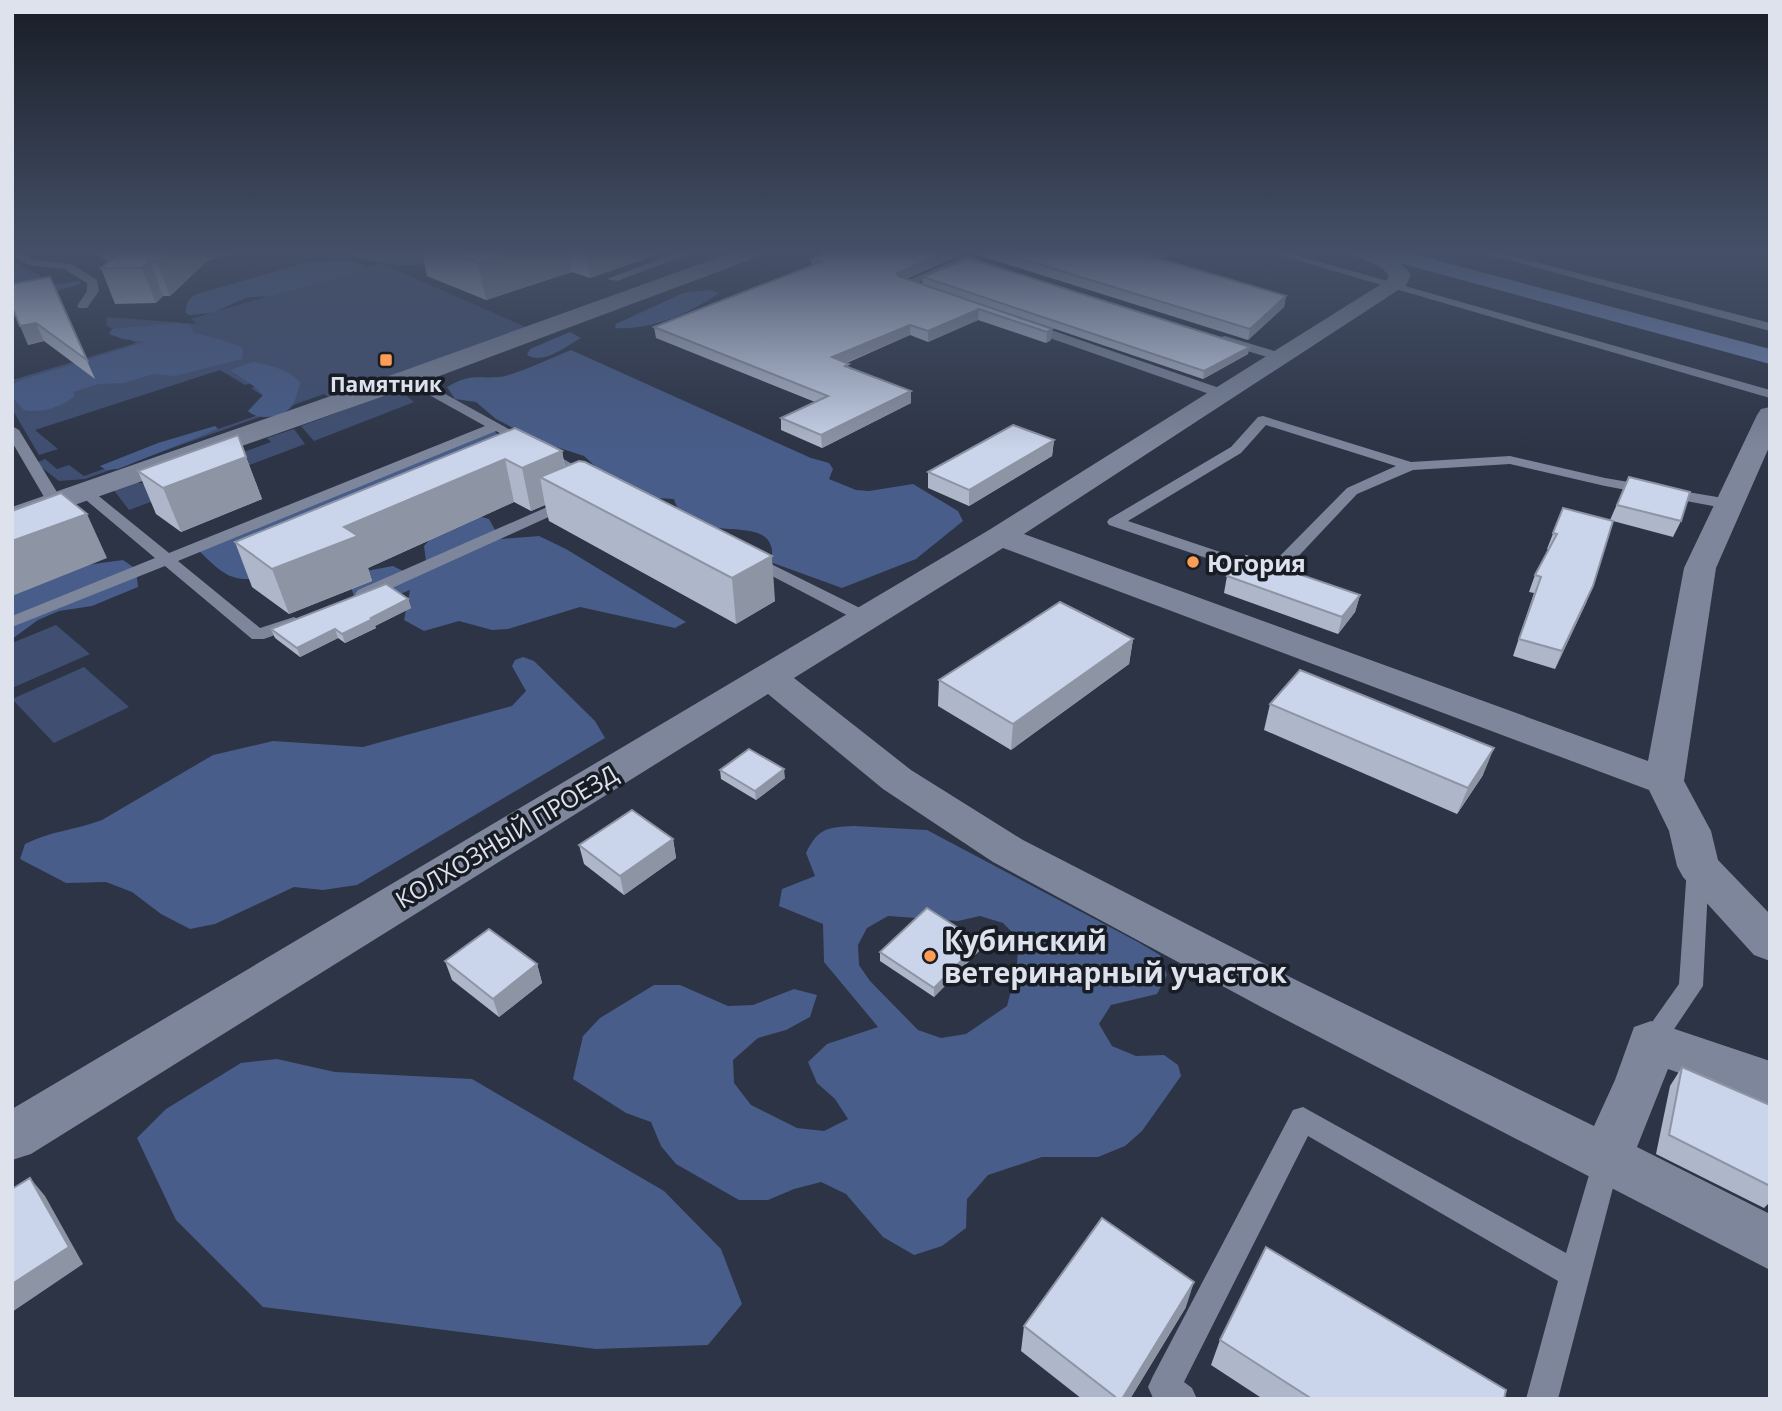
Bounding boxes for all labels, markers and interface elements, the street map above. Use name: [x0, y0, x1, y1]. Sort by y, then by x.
marker: Памятник: [378, 352, 394, 368]
place label: Памятник: [330, 370, 442, 398]
place label: Югория: [1207, 546, 1306, 579]
marker: Югория: [1185, 554, 1201, 570]
street label: КОЛХОЗНЫЙ ПРОЕЗД: [389, 757, 623, 915]
place label: Кубинский ветеринарный участок: [944, 921, 1287, 991]
marker: Кубинский ветеринарный участок: [922, 948, 938, 964]

